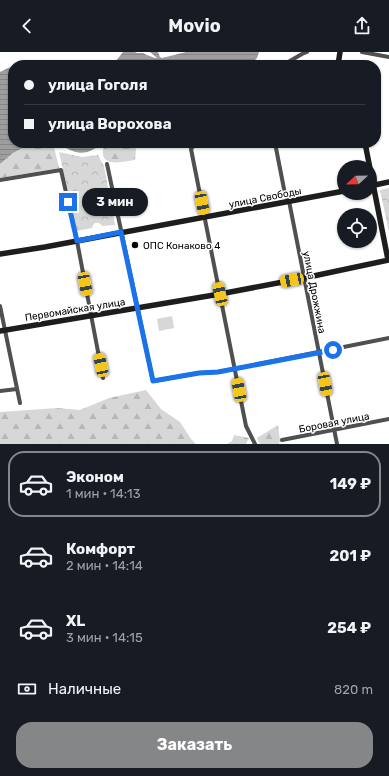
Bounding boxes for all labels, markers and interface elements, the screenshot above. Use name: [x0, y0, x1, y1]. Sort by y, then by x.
icon: back: [16, 15, 38, 37]
text: Movio: [168, 15, 221, 37]
icon: share: [351, 15, 373, 37]
text: улица Гоголя: [48, 76, 147, 94]
text: улица Ворохова: [48, 115, 171, 133]
north arrow: [337, 160, 377, 200]
map controls: [337, 160, 377, 248]
street label: улица Свободы: [228, 185, 303, 211]
callout: 3 мин: [82, 188, 148, 216]
car: [194, 190, 210, 216]
route end: [59, 193, 77, 211]
text: 3 мин: [96, 194, 134, 209]
button: locate: [337, 208, 377, 248]
marker: ОПС Конаково 4: [130, 240, 140, 250]
place label: ОПС Конаково 4: [143, 240, 220, 252]
street label: улица Дрожжина: [300, 250, 328, 334]
car: [77, 271, 93, 297]
car: [279, 272, 305, 288]
car: [212, 281, 228, 307]
street label: Первомайская улица: [24, 296, 126, 324]
route start: [324, 341, 342, 359]
car: [93, 352, 109, 378]
car: [317, 371, 333, 397]
car: [231, 377, 247, 403]
street label: Боровая улица: [298, 410, 370, 436]
icon: car: [18, 466, 54, 502]
text: Эконом: [66, 468, 124, 486]
text: 149 ₽: [330, 475, 371, 493]
text: 1 мин · 14:13: [66, 486, 140, 501]
icon: car: [18, 538, 54, 574]
text: Комфорт: [66, 540, 135, 558]
text: 201 ₽: [330, 547, 371, 565]
text: 2 мин · 14:14: [66, 558, 143, 573]
icon: car: [18, 610, 54, 646]
text: XL: [66, 612, 85, 630]
text: 254 ₽: [327, 619, 371, 637]
text: 3 мин · 14:15: [66, 630, 143, 645]
icon: cash: [16, 678, 38, 700]
text: Наличные: [48, 680, 121, 698]
text: 820 m: [334, 682, 373, 697]
button: Заказать: [16, 722, 373, 768]

